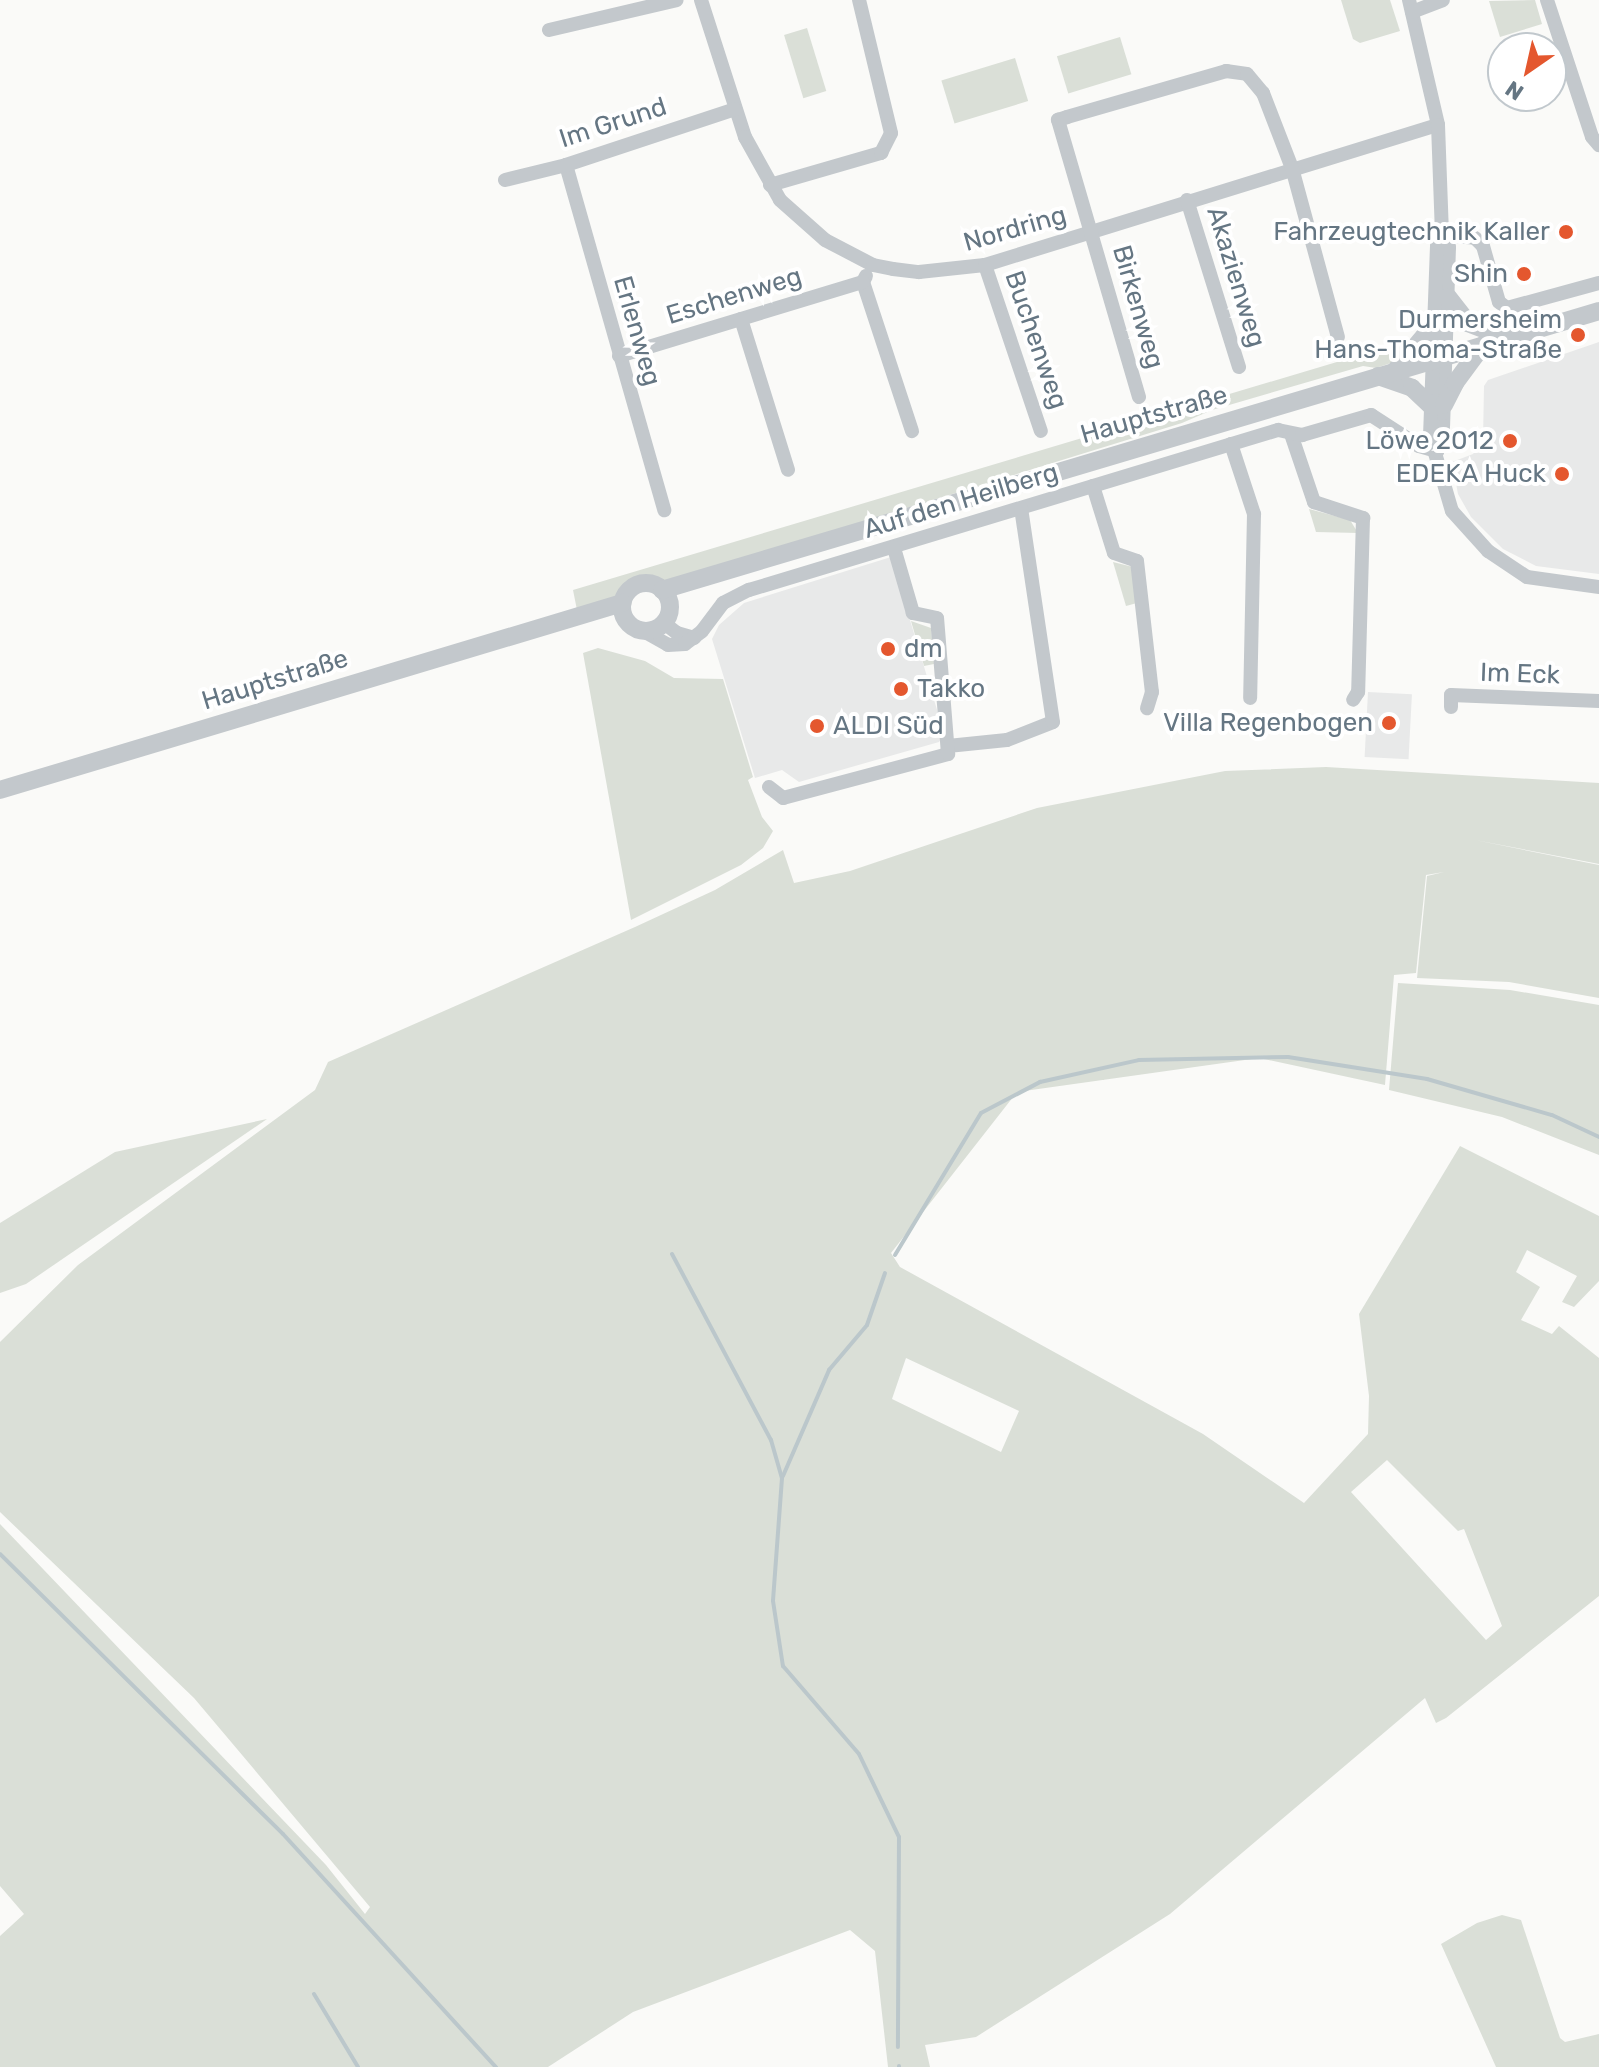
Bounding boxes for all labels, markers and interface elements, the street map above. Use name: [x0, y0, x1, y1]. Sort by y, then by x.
north arrow: [1487, 32, 1567, 112]
text: N: [1500, 75, 1529, 106]
street label: Im Grund: [555, 91, 671, 155]
street label: Nordring: [960, 199, 1070, 259]
street label: Akazienweg: [1200, 203, 1272, 351]
place label: Fahrzeugtechnik Kaller: [1273, 216, 1550, 248]
marker: Fahrzeugtechnik Kaller: [1557, 223, 1575, 241]
street label: Birkenweg: [1105, 242, 1171, 372]
place label: Shin: [1454, 258, 1508, 290]
street label: Eschenweg: [663, 261, 805, 331]
marker: Shin: [1515, 265, 1533, 283]
street label: Buchenweg: [998, 267, 1074, 413]
street label: Erlenweg: [606, 273, 668, 389]
place label: Durmersheim Hans-Thoma-Straße: [1314, 304, 1562, 366]
marker: Durmersheim Hans-Thoma-Straße: [1569, 326, 1587, 344]
street label: Hauptstraße: [1077, 379, 1231, 451]
place label: Löwe 2012: [1365, 425, 1494, 457]
marker: Löwe 2012: [1501, 432, 1519, 450]
street label: Auf den Heilberg: [860, 457, 1062, 545]
place label: EDEKA Huck: [1395, 458, 1546, 490]
marker: EDEKA Huck: [1553, 465, 1571, 483]
place label: dm: [904, 633, 943, 665]
marker: dm: [879, 640, 897, 658]
street label: Hauptstraße: [198, 643, 352, 717]
street label: Im Eck: [1480, 657, 1560, 691]
place label: Takko: [917, 673, 985, 705]
marker: Takko: [892, 680, 910, 698]
place label: Villa Regenbogen: [1163, 707, 1373, 739]
place label: ALDI Süd: [833, 710, 944, 742]
marker: Villa Regenbogen: [1380, 714, 1398, 732]
marker: ALDI Süd: [808, 717, 826, 735]

